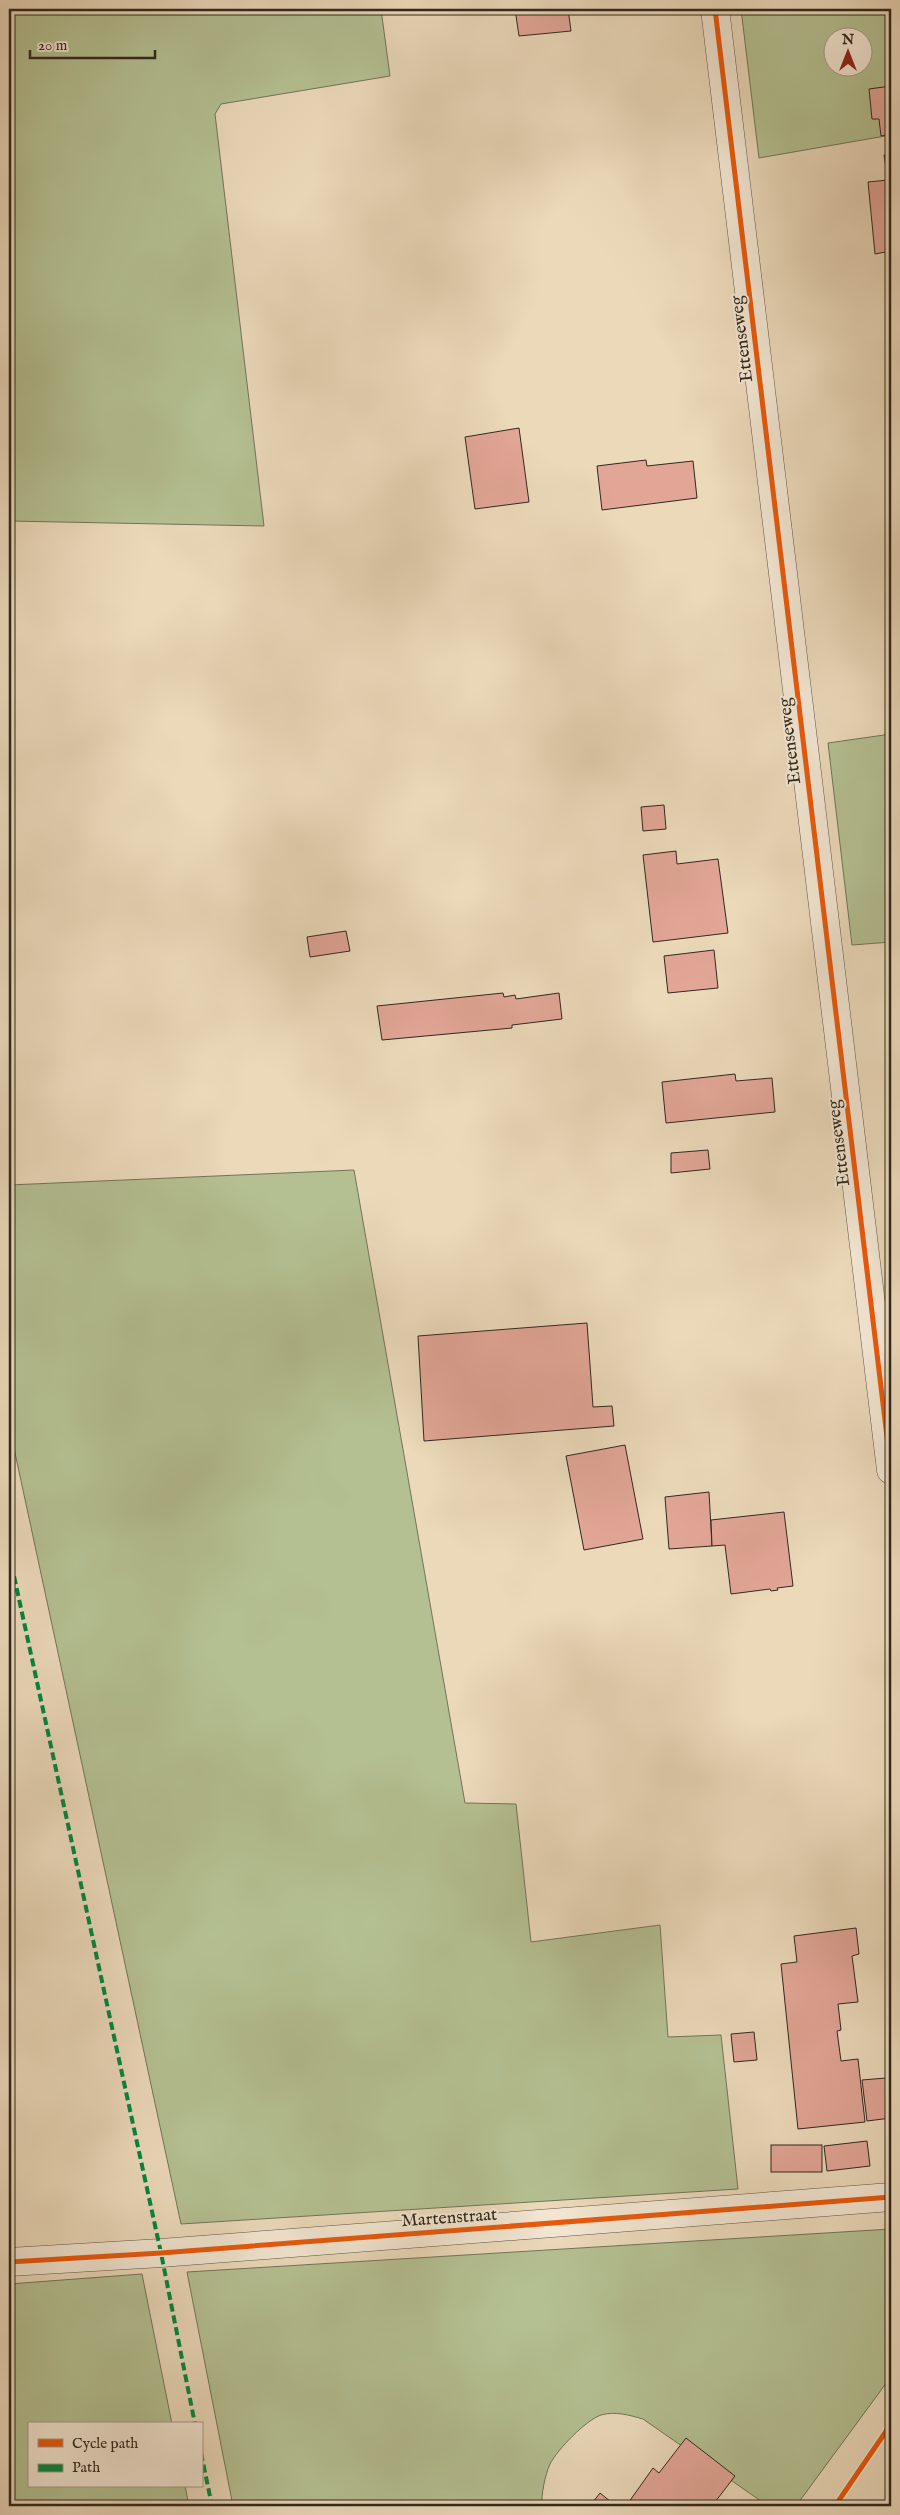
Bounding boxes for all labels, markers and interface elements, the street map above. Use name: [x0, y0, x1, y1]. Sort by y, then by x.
scale bar: [30, 28, 155, 60]
north arrow: [822, 28, 872, 78]
text: N: [841, 31, 854, 49]
text: 20 m: [38, 36, 68, 55]
street label: Ettenseweg: [726, 294, 759, 383]
street label: Ettenseweg: [774, 696, 807, 785]
street label: Ettenseweg: [823, 1098, 856, 1187]
street label: Martenstraat: [400, 2204, 498, 2233]
legend: [28, 2422, 202, 2488]
text: Cycle path: [72, 2434, 138, 2453]
text: Path: [72, 2458, 100, 2477]

